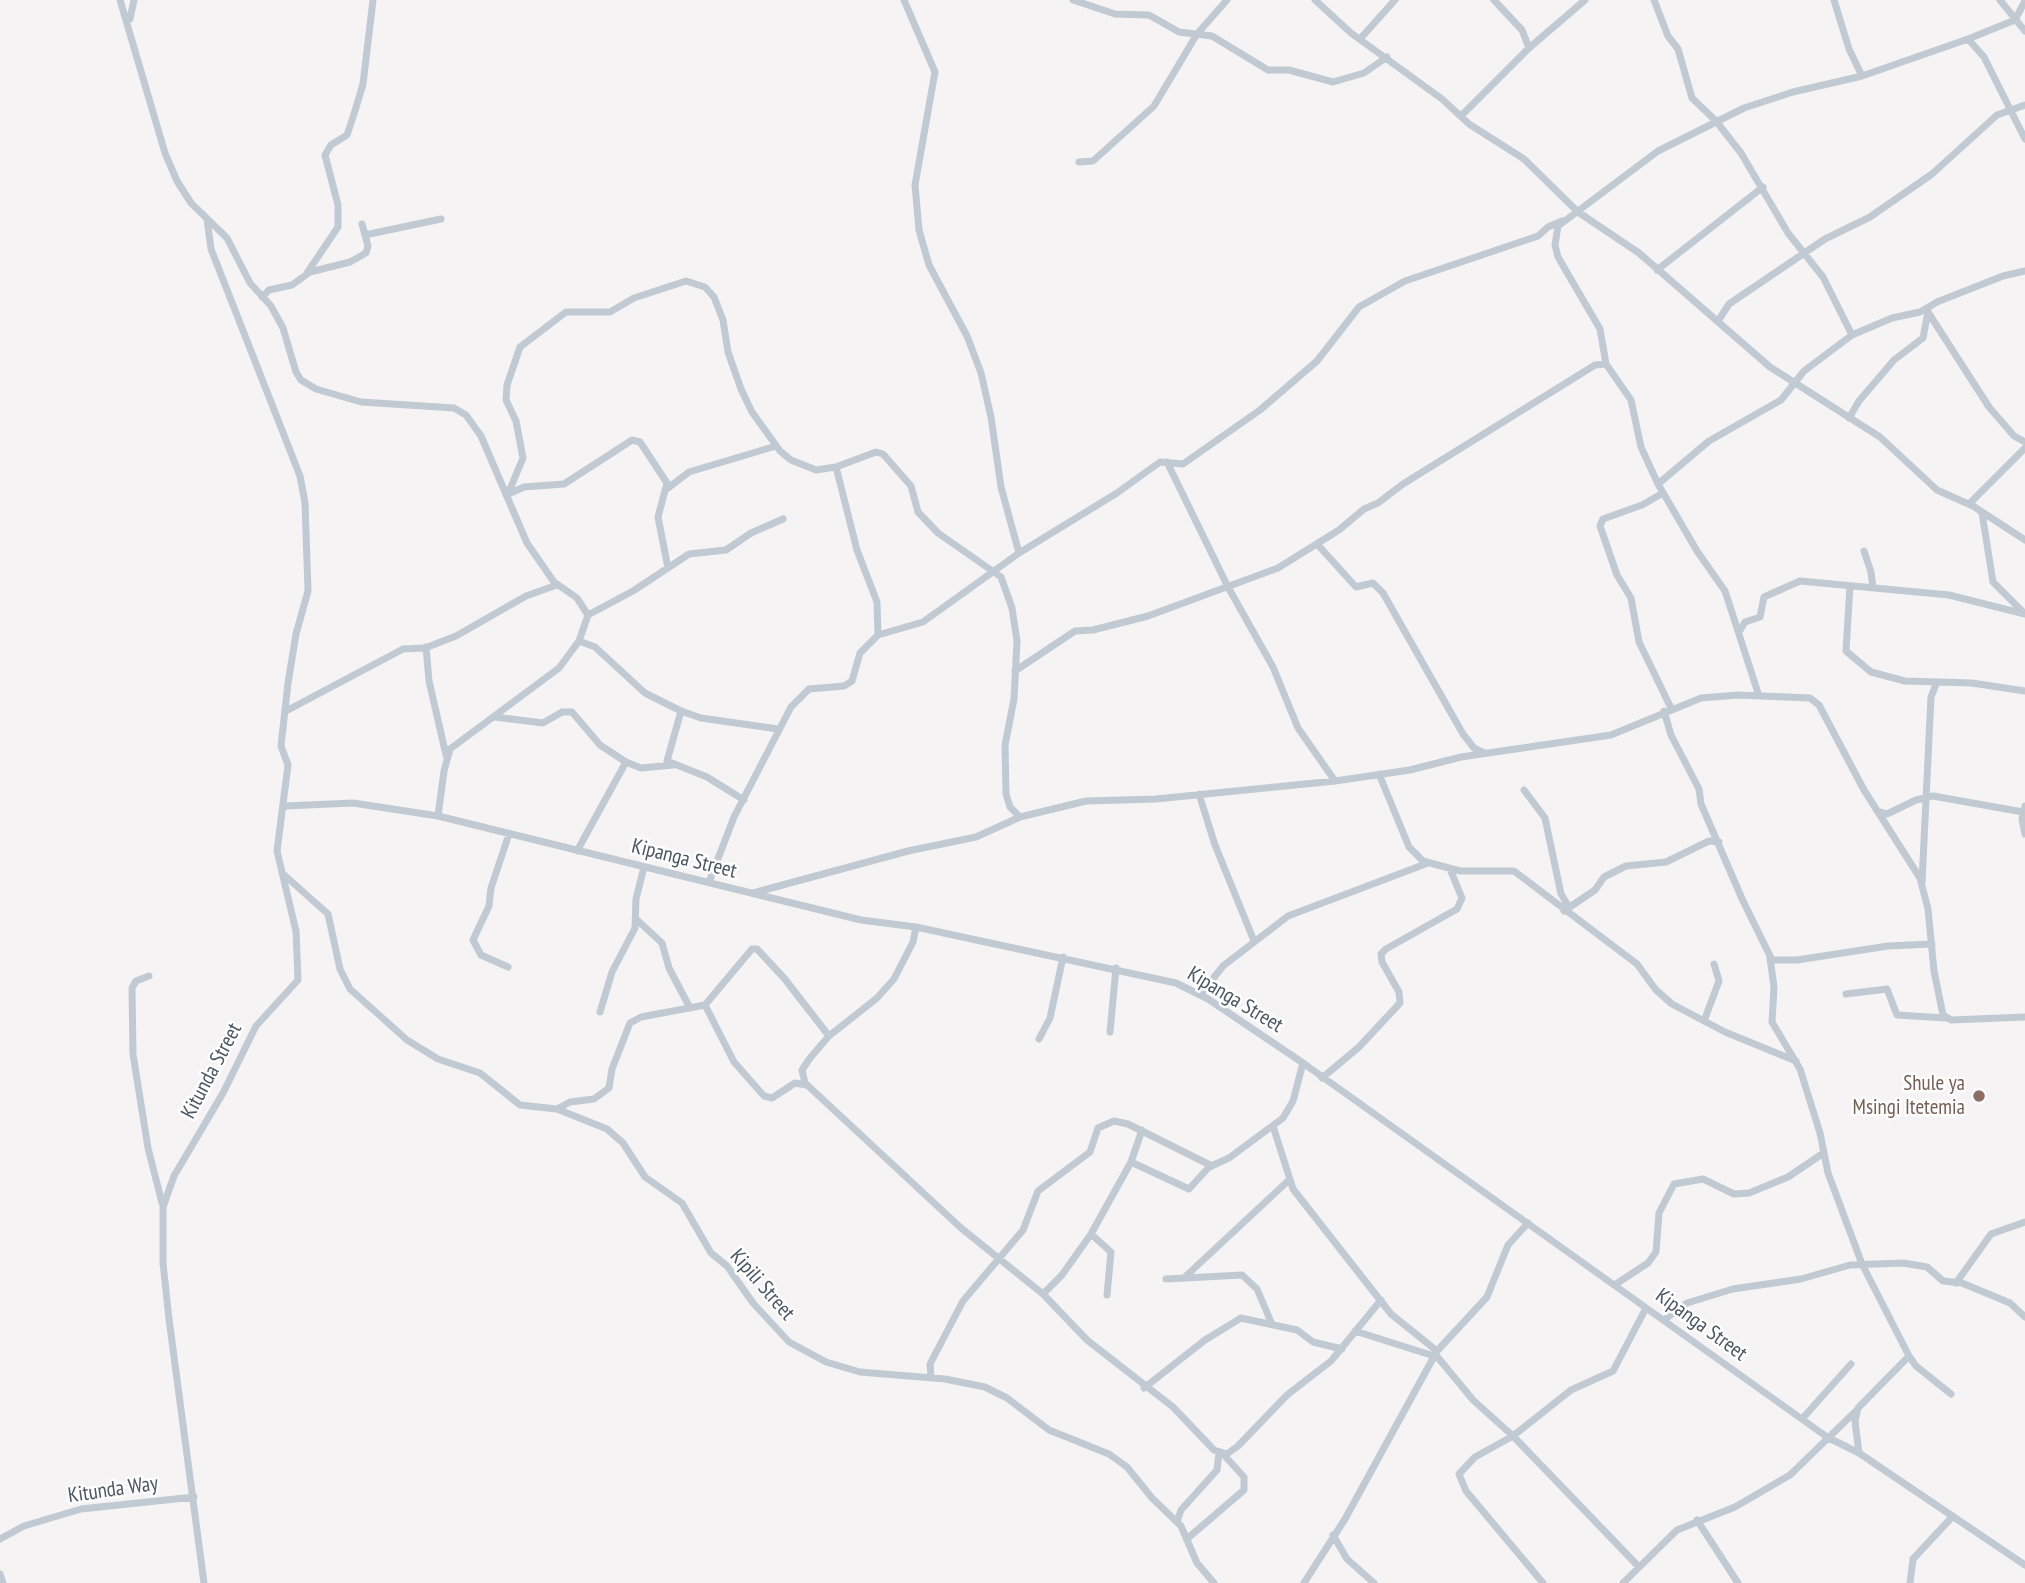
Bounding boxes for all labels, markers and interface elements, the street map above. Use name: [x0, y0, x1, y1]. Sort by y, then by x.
street label: Kipanga Street: [629, 834, 739, 884]
street label: Kipanga Street: [1183, 962, 1287, 1038]
street label: Kitunda Street: [176, 1019, 248, 1123]
place label: Shule ya Msingi Itetemia: [1853, 1071, 1965, 1121]
marker: Shule ya Msingi Itetemia: [1971, 1088, 1987, 1104]
street label: Kipili Street: [724, 1244, 800, 1326]
street label: Kipanga Street: [1650, 1283, 1752, 1367]
street label: Kitunda Way: [66, 1471, 160, 1509]

